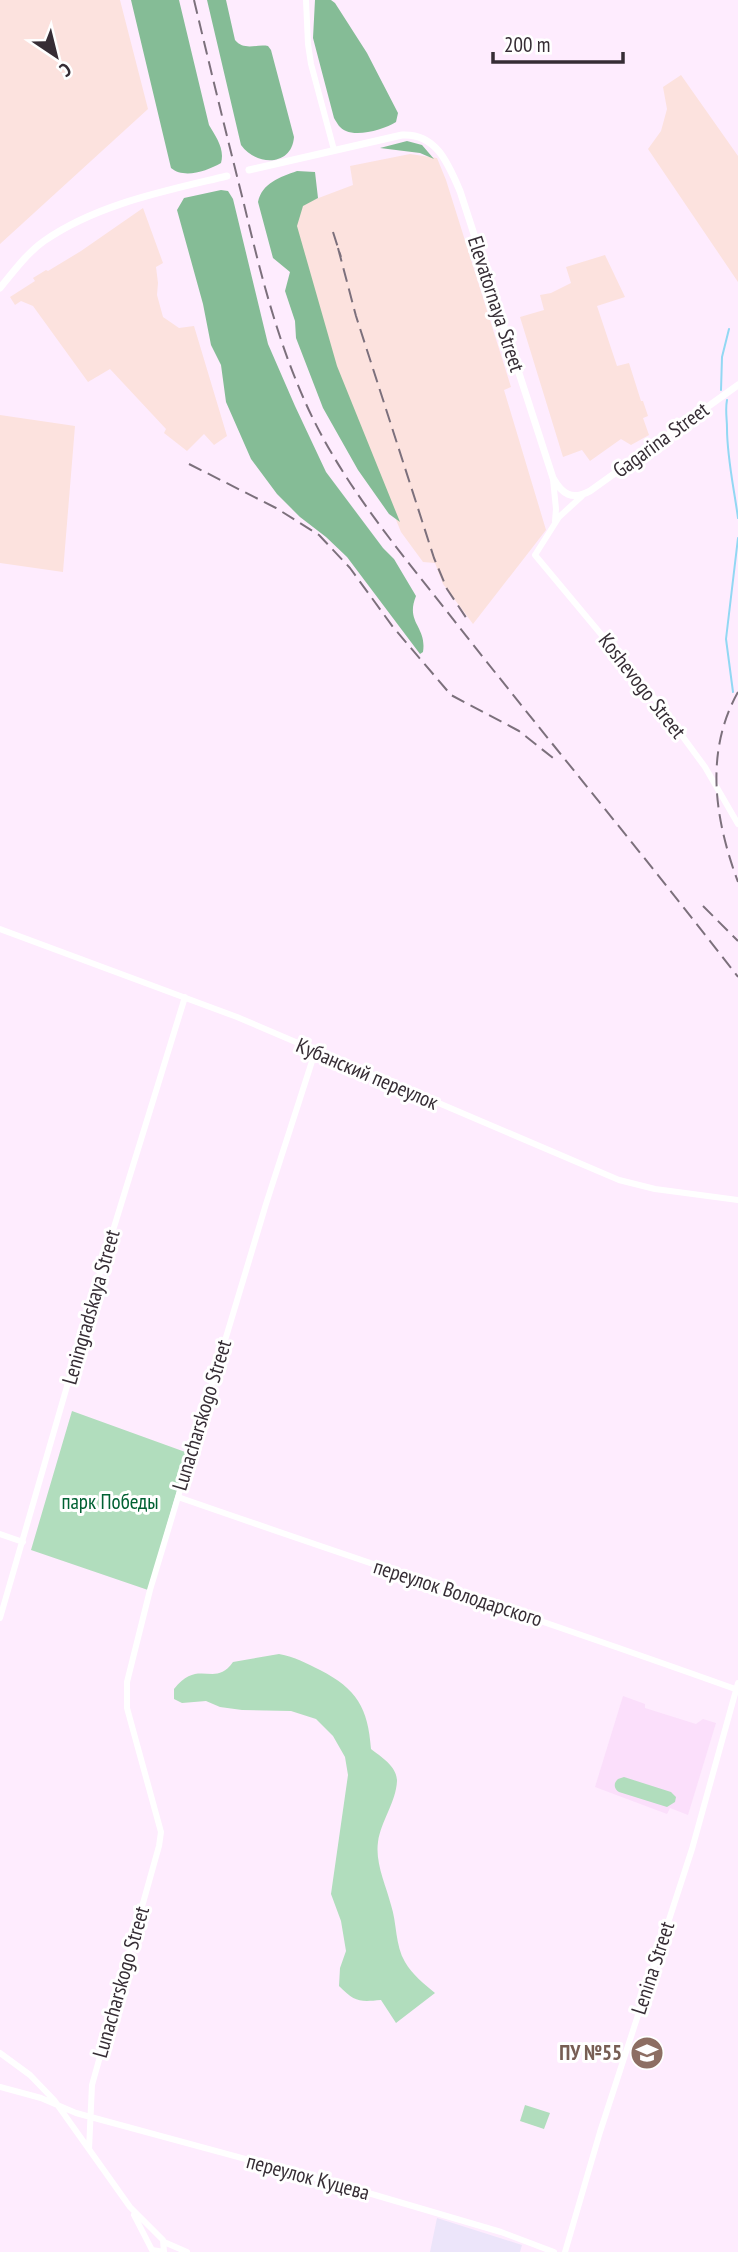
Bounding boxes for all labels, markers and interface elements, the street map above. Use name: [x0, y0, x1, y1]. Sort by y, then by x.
north arrow: [21, 21, 91, 91]
scale bar: [493, 21, 622, 65]
text: 200 m: [504, 31, 550, 58]
text: С: [55, 58, 76, 82]
street label: Elevatornaya Street: [462, 233, 531, 375]
street label: Gagarina Street: [607, 396, 714, 483]
street label: Koshevogo Street: [593, 628, 692, 744]
street label: Кубанский переулок: [292, 1031, 442, 1116]
street label: Leningradskaya Street: [56, 1226, 126, 1387]
street label: Lunacharskogo Street: [166, 1336, 237, 1493]
park label: парк Победы: [61, 1488, 159, 1515]
street label: переулок Володарского: [370, 1553, 546, 1633]
street label: Lunacharskogo Street: [86, 1903, 155, 2061]
street label: Lenina Street: [625, 1918, 680, 2018]
school or university icon: ПУ №55: [628, 2034, 666, 2072]
place label: ПУ №55: [559, 2039, 622, 2066]
street label: переулок Куцева: [244, 2147, 372, 2206]

